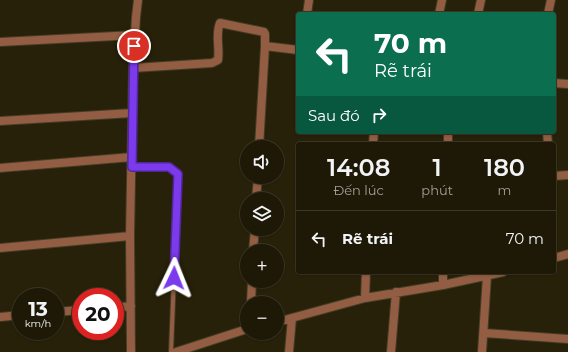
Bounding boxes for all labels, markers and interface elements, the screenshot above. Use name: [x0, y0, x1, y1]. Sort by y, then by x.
text: 70 m: [374, 26, 447, 60]
icon: left: [308, 28, 360, 80]
pin: [117, 29, 151, 63]
icon: arrive: [123, 35, 145, 57]
text: Rẽ trái: [374, 60, 432, 82]
icon: right: [368, 104, 390, 126]
text: Sau đó: [308, 106, 360, 125]
map controls: [240, 140, 284, 340]
button: sound: [240, 140, 284, 184]
text: 14:08: [327, 153, 390, 182]
text: 1: [433, 153, 442, 182]
text: 180: [484, 153, 525, 182]
text: Đến lúc: [333, 182, 384, 198]
text: phút: [421, 182, 453, 198]
text: m: [498, 182, 511, 198]
button: layers: [240, 192, 284, 236]
icon: left: [308, 228, 330, 250]
text: Rẽ trái: [342, 229, 393, 248]
text: 70 m: [506, 229, 544, 248]
button: +: [240, 244, 284, 288]
position arrow: [153, 257, 195, 299]
speed limit sign: 20: [72, 288, 124, 340]
button: −: [240, 296, 284, 340]
text: 13: [28, 297, 48, 321]
text: km/h: [25, 317, 51, 330]

